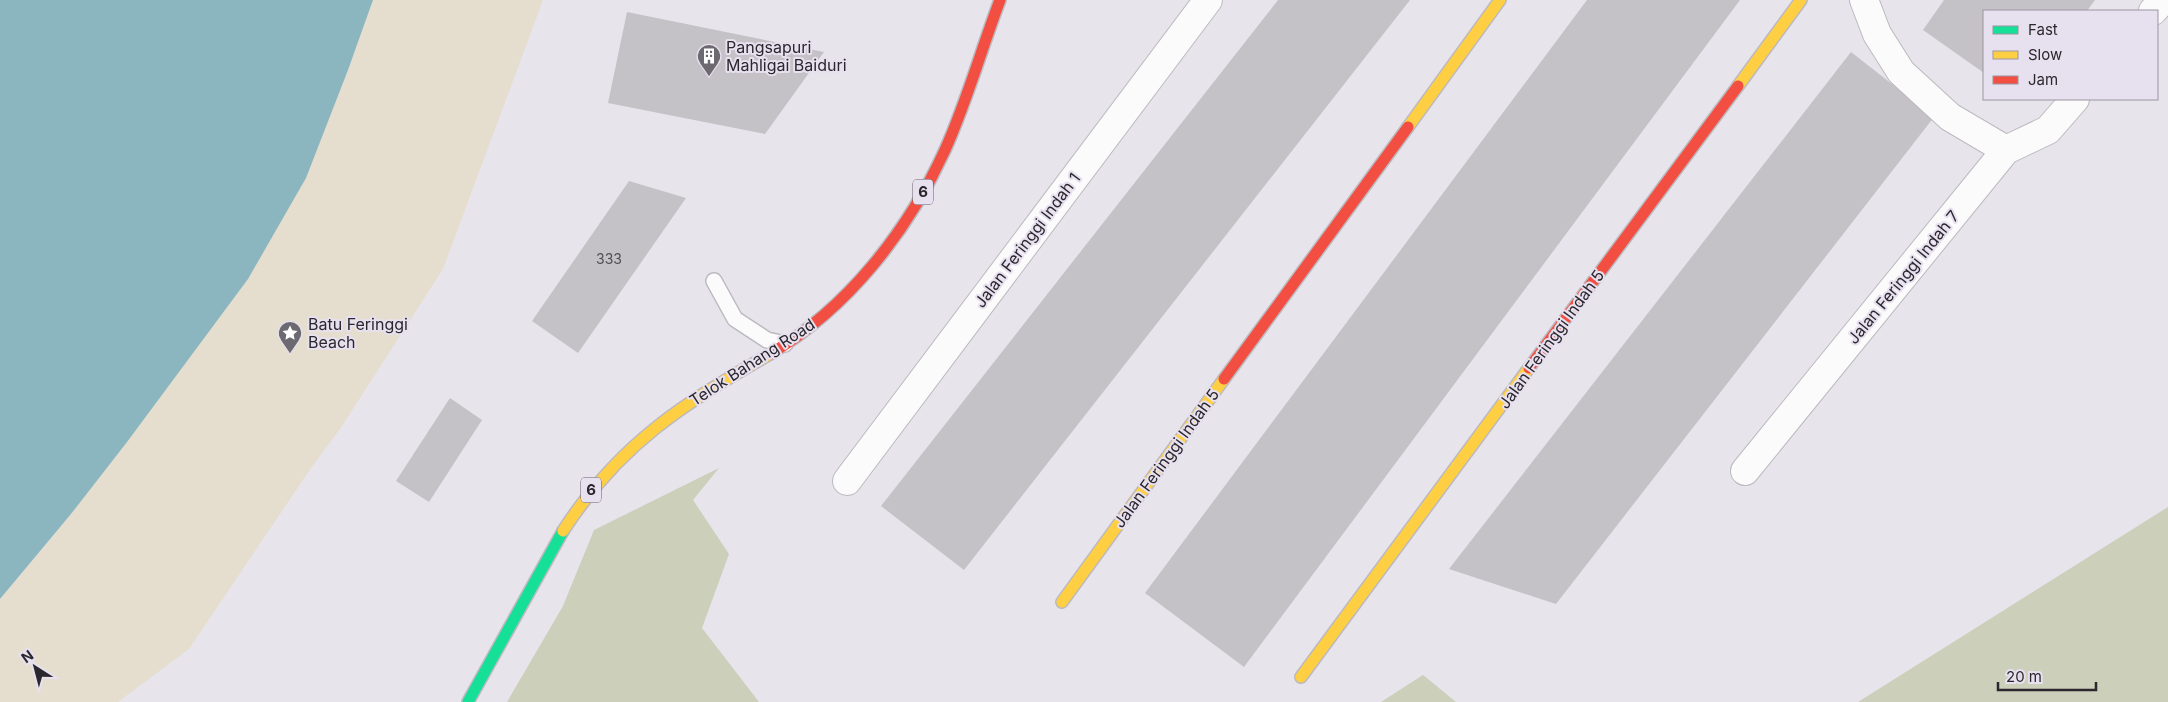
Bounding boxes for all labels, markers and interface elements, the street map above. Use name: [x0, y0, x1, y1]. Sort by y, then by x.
legend: [1983, 10, 2158, 100]
text: Fast: [2028, 20, 2058, 39]
place label: Pangsapuri Mahligai Baiduri: [726, 37, 847, 75]
building icon: Pangsapuri Mahligai Baiduri: [696, 43, 722, 77]
text: Slow: [2028, 45, 2062, 64]
text: Jam: [2028, 70, 2058, 89]
street label: Jalan Feringgi Indah 1: [970, 169, 1084, 311]
road number: 6: [913, 180, 933, 204]
street label: Jalan Feringgi Indah 7: [1843, 206, 1963, 348]
house number: 333: [596, 250, 622, 267]
street label: Jalan Feringgi Indah 5: [1494, 266, 1608, 412]
place label: Batu Feringgi Beach: [308, 314, 408, 352]
street label: Telok Bahang Road: [686, 314, 818, 410]
place icon: Batu Feringgi Beach: [277, 320, 303, 354]
street label: Jalan Feringgi Indah 5: [1109, 385, 1223, 531]
road number: 6: [581, 478, 601, 502]
north arrow: [10, 642, 60, 692]
text: N: [18, 646, 36, 666]
scale bar: [1998, 660, 2096, 692]
text: 20 m: [2006, 667, 2042, 686]

